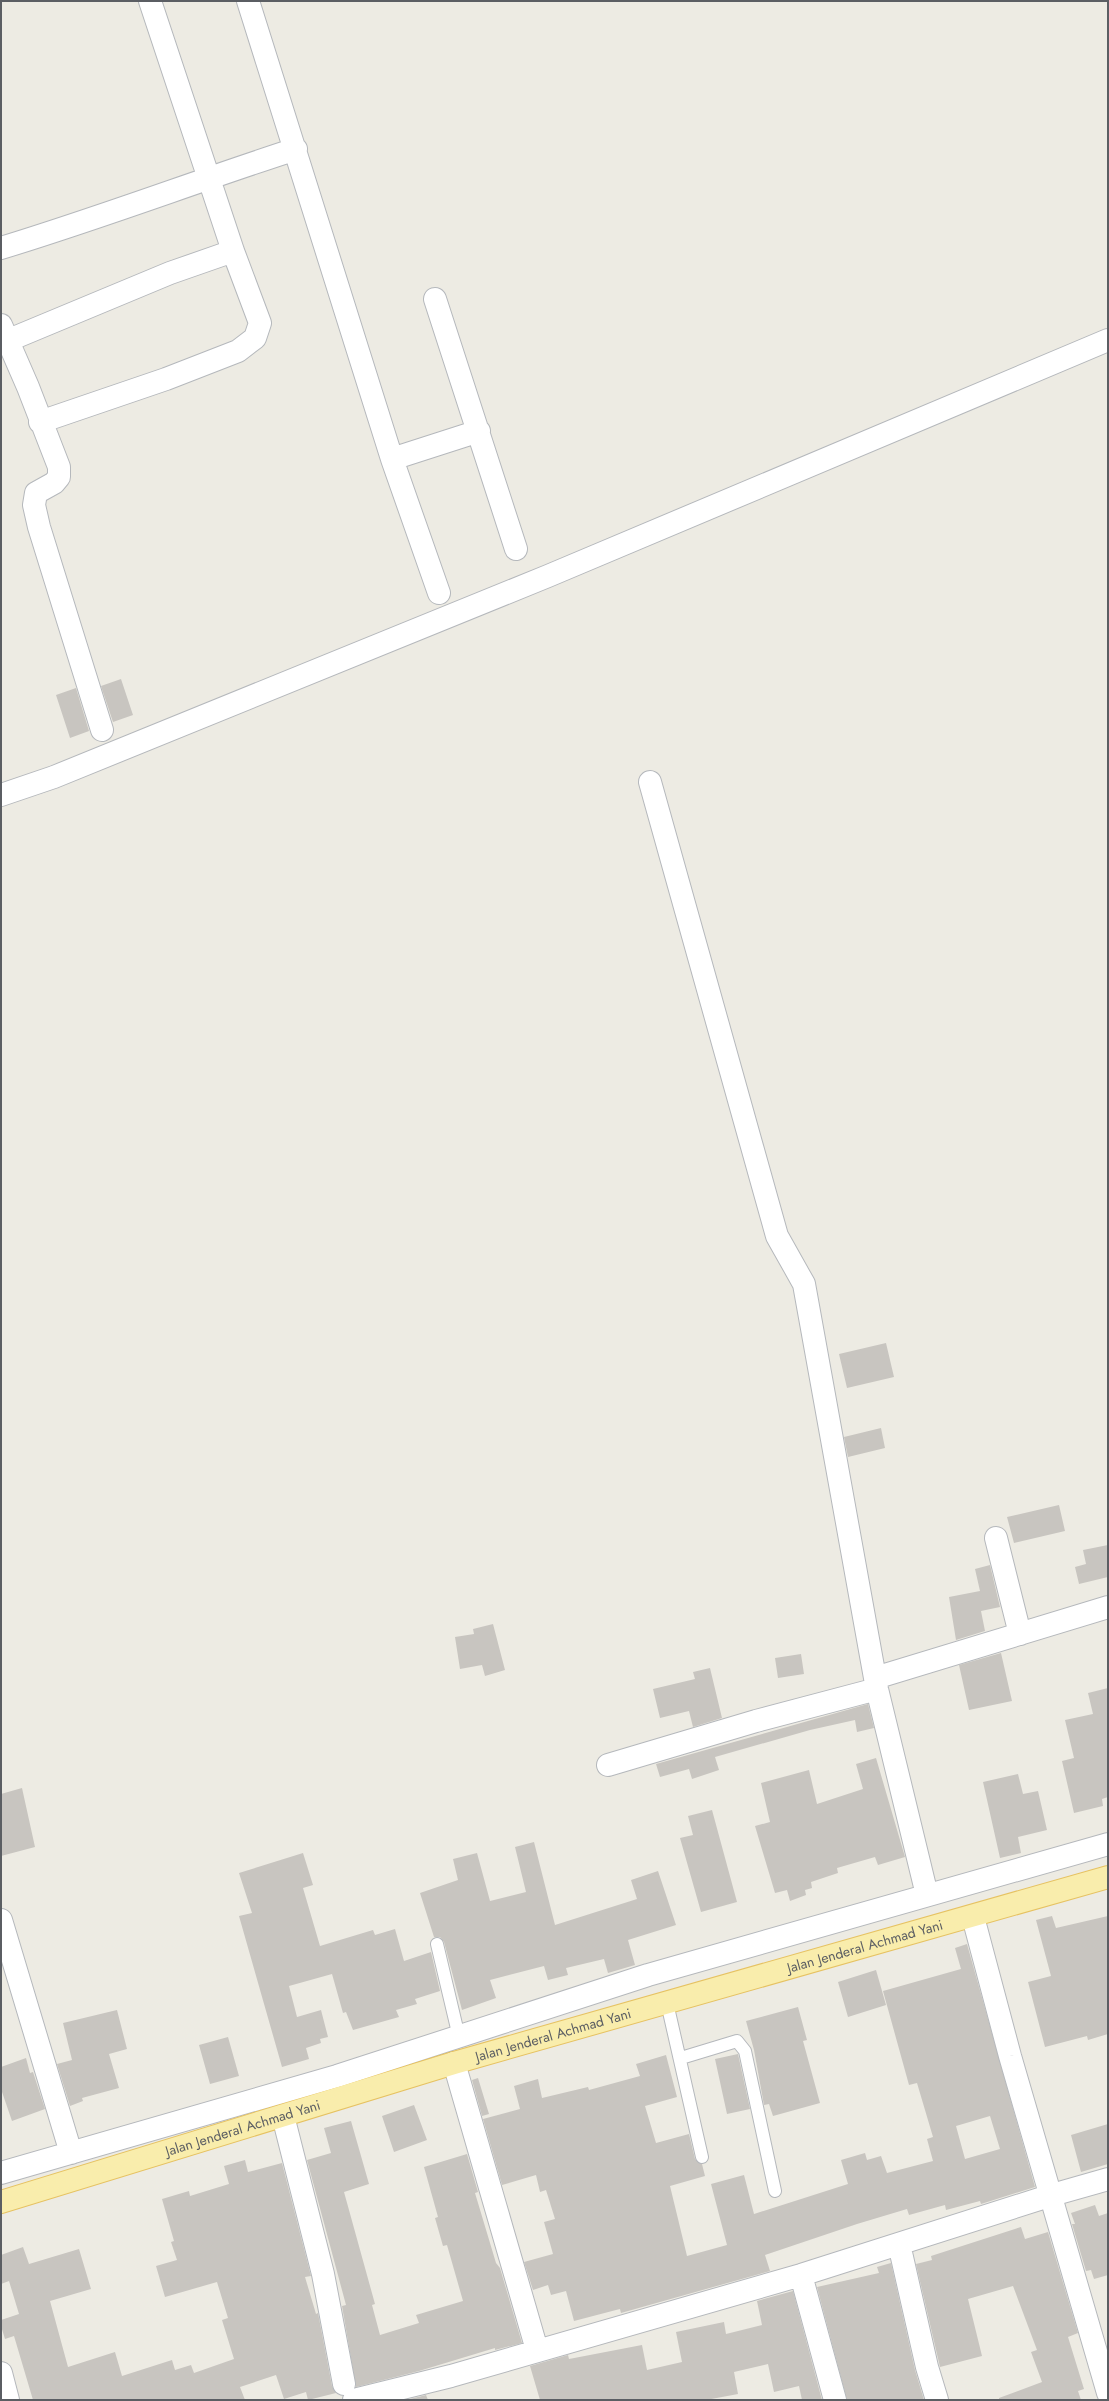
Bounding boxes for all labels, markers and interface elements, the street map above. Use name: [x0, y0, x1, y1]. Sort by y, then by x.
street label: Jalan Jenderal Achmad Yani: [783, 1914, 945, 1978]
street label: Jalan Jenderal Achmad Yani: [471, 2003, 633, 2067]
street label: Jalan Jenderal Achmad Yani: [161, 2095, 323, 2162]

